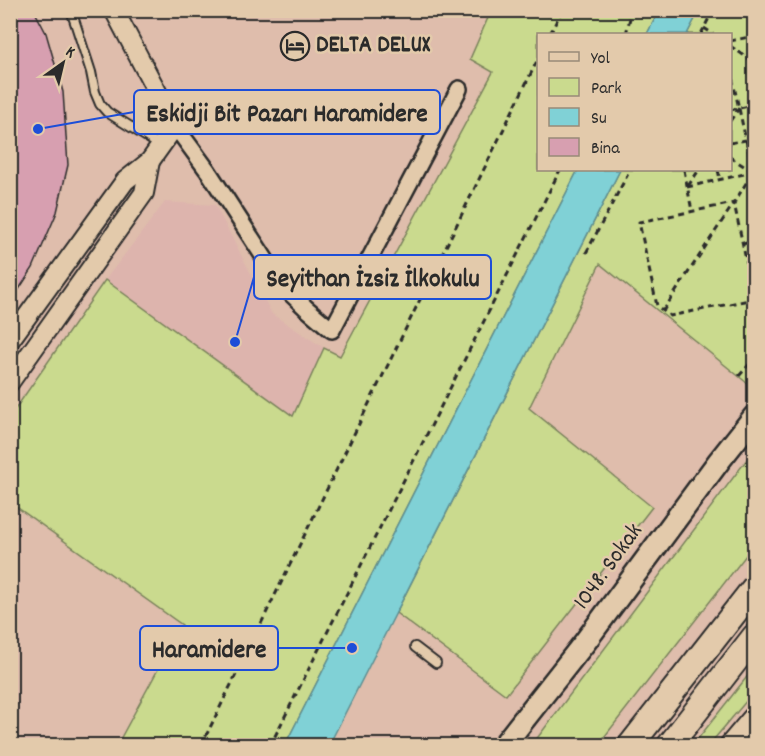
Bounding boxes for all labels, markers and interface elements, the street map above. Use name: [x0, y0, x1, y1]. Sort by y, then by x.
place label: DELTA DELUX: [316, 29, 431, 63]
hotel icon: DELTA DELUX: [279, 30, 311, 62]
north arrow: [33, 33, 93, 93]
legend: [537, 33, 732, 171]
text: K: [60, 41, 80, 65]
text: Yol: [591, 47, 611, 72]
text: Park: [591, 77, 622, 102]
callout: Eskidji Bit Pazarı Haramidere: [134, 90, 440, 134]
text: Eskidji Bit Pazarı Haramidere: [146, 97, 428, 134]
text: Su: [591, 107, 607, 132]
text: Bina: [591, 137, 620, 162]
callout: Seyithan İzsiz İlkokulu: [254, 255, 491, 299]
text: Seyithan İzsiz İlkokulu: [266, 262, 480, 299]
street label: 1048. Sokak: [566, 517, 652, 617]
callout: Haramidere: [140, 626, 278, 670]
text: Haramidere: [152, 633, 266, 670]

